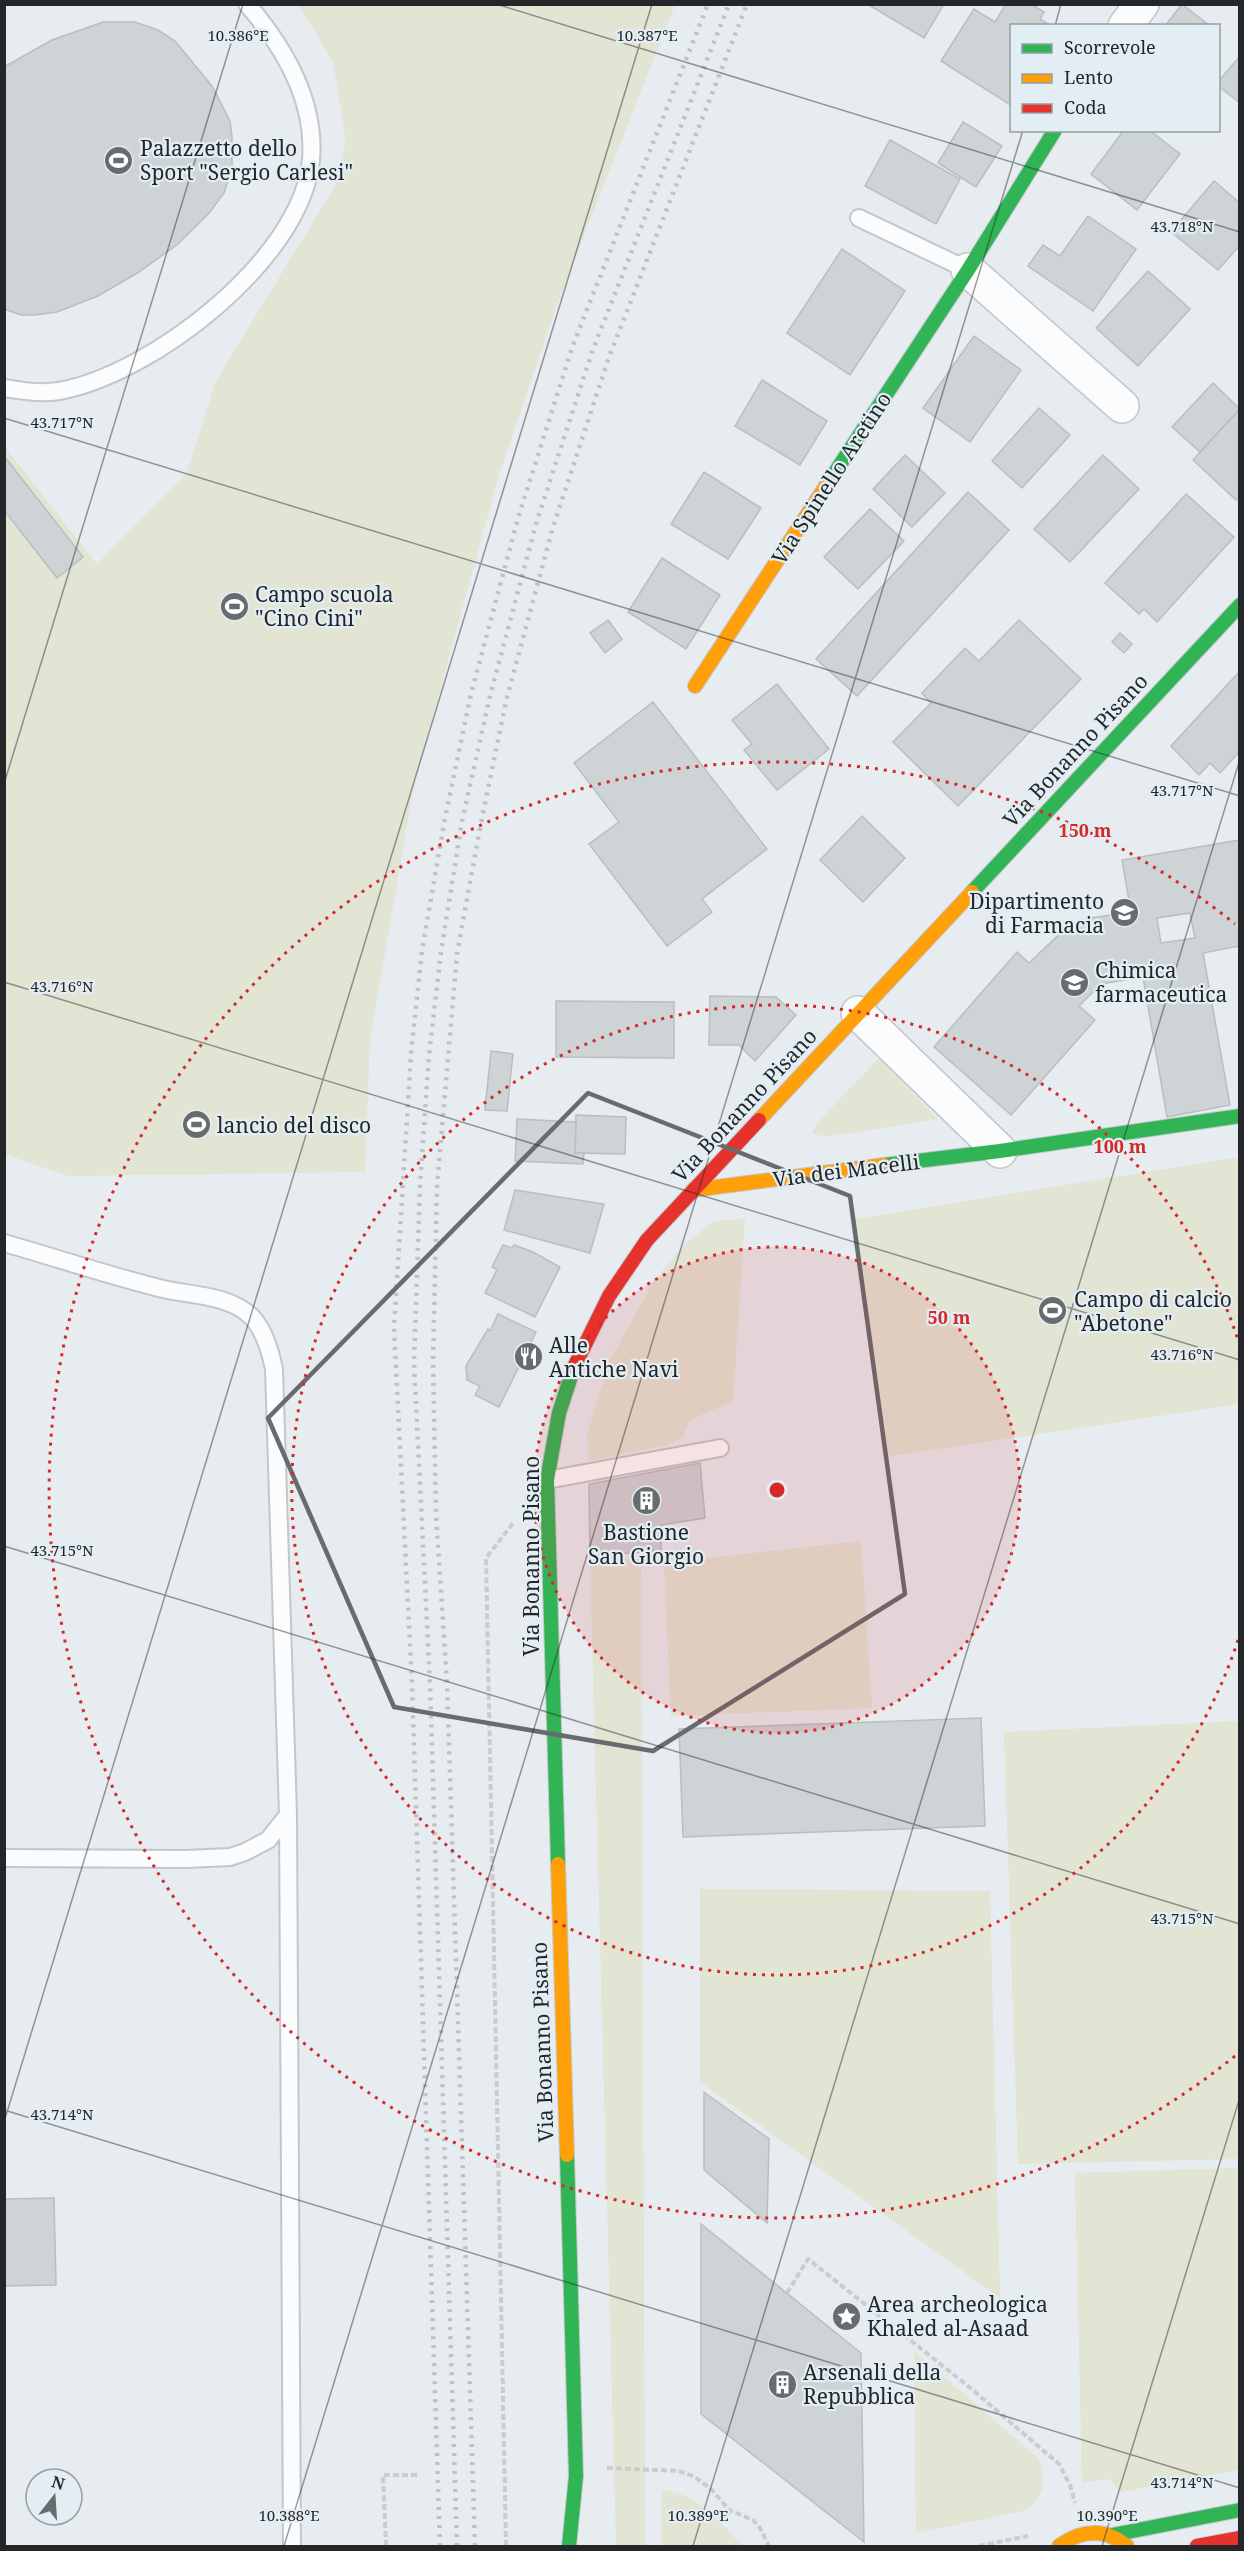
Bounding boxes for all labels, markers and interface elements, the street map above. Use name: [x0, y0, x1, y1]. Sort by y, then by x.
legend: [1010, 24, 1220, 132]
text: 10.386°E: [207, 25, 269, 45]
text: 10.387°E: [616, 25, 678, 45]
text: Scorrevole: [1064, 35, 1156, 59]
text: Lento: [1064, 65, 1113, 89]
text: Coda: [1064, 95, 1107, 119]
place label: Palazzetto dello Sport "Sergio Carlesi": [140, 134, 353, 186]
sports icon: Palazzetto dello Sport "Sergio Carlesi": [103, 144, 135, 176]
text: 43.718°N: [1150, 216, 1214, 236]
street label: Via Spinello Aretino: [765, 386, 897, 570]
text: 43.717°N: [30, 412, 94, 432]
place label: Campo scuola "Cino Cini": [255, 580, 394, 632]
sports icon: Campo scuola "Cino Cini": [218, 590, 250, 622]
street label: Via Bonanno Pisano: [996, 667, 1154, 833]
text: 43.717°N: [1150, 780, 1214, 800]
text: 150 m: [1059, 818, 1112, 842]
place label: Dipartimento di Farmacia: [969, 887, 1104, 939]
school or university icon: Dipartimento di Farmacia: [1109, 897, 1141, 929]
place label: Chimica farmaceutica: [1095, 956, 1227, 1008]
school or university icon: Chimica farmaceutica: [1058, 966, 1090, 998]
text: 43.716°N: [30, 976, 94, 996]
street label: Via Bonanno Pisano: [665, 1022, 823, 1188]
sports icon: lancio del disco: [180, 1109, 212, 1141]
place label: lancio del disco: [217, 1111, 371, 1139]
text: 100 m: [1094, 1134, 1147, 1158]
street label: Via dei Macelli: [771, 1147, 921, 1193]
place label: Campo di calcio "Abetone": [1074, 1285, 1232, 1337]
sports icon: Campo di calcio "Abetone": [1037, 1295, 1069, 1327]
text: 50 m: [928, 1305, 971, 1329]
place label: Alle Antiche Navi: [549, 1331, 679, 1383]
restaurant icon: Alle Antiche Navi: [512, 1341, 544, 1373]
text: 43.716°N: [1150, 1344, 1214, 1364]
street label: Via Bonanno Pisano: [517, 1456, 545, 1656]
centre of rings: [767, 1480, 787, 1500]
building icon: Bastione San Giorgio: [630, 1485, 662, 1517]
place label: Bastione San Giorgio: [588, 1518, 704, 1570]
text: 43.715°N: [30, 1540, 94, 1560]
text: 43.715°N: [1150, 1908, 1214, 1928]
street label: Via Bonanno Pisano: [525, 1941, 559, 2143]
text: 43.714°N: [30, 2104, 94, 2124]
place label: Area archeologica Khaled al-Asaad: [867, 2290, 1048, 2342]
place icon: Area archeologica Khaled al-Asaad: [830, 2300, 862, 2332]
place label: Arsenali della Repubblica: [803, 2358, 941, 2410]
building icon: Arsenali della Repubblica: [766, 2368, 798, 2400]
north arrow: [24, 2467, 84, 2527]
text: N: [49, 2470, 68, 2495]
text: 43.714°N: [1150, 2472, 1214, 2492]
text: 10.388°E: [258, 2505, 320, 2525]
text: 10.389°E: [667, 2505, 729, 2525]
text: 10.390°E: [1076, 2505, 1138, 2525]

